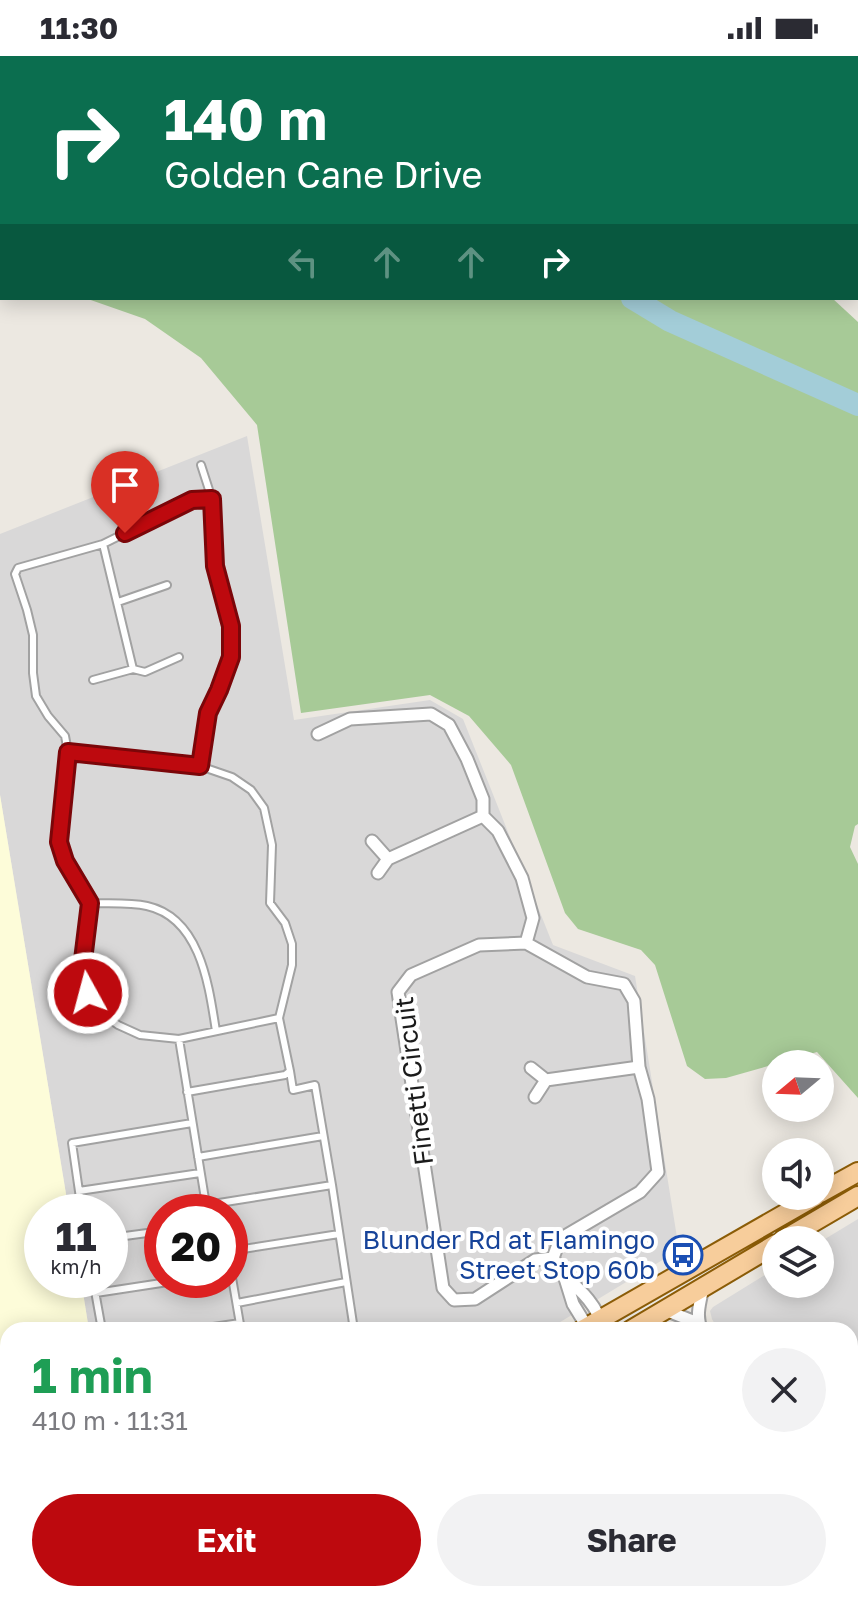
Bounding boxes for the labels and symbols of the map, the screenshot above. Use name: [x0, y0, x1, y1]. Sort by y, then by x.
pin: [91, 451, 159, 533]
position arrow: [46, 951, 130, 1035]
street label: Finetti Circuit: [388, 995, 439, 1167]
north arrow: [762, 1050, 834, 1122]
speed limit sign: 20: [144, 1194, 248, 1298]
place label: Blunder Rd at Flamingo Street Stop 60b: [363, 1224, 655, 1285]
bus stop icon: Blunder Rd at Flamingo Street Stop 60b: [662, 1234, 704, 1276]

